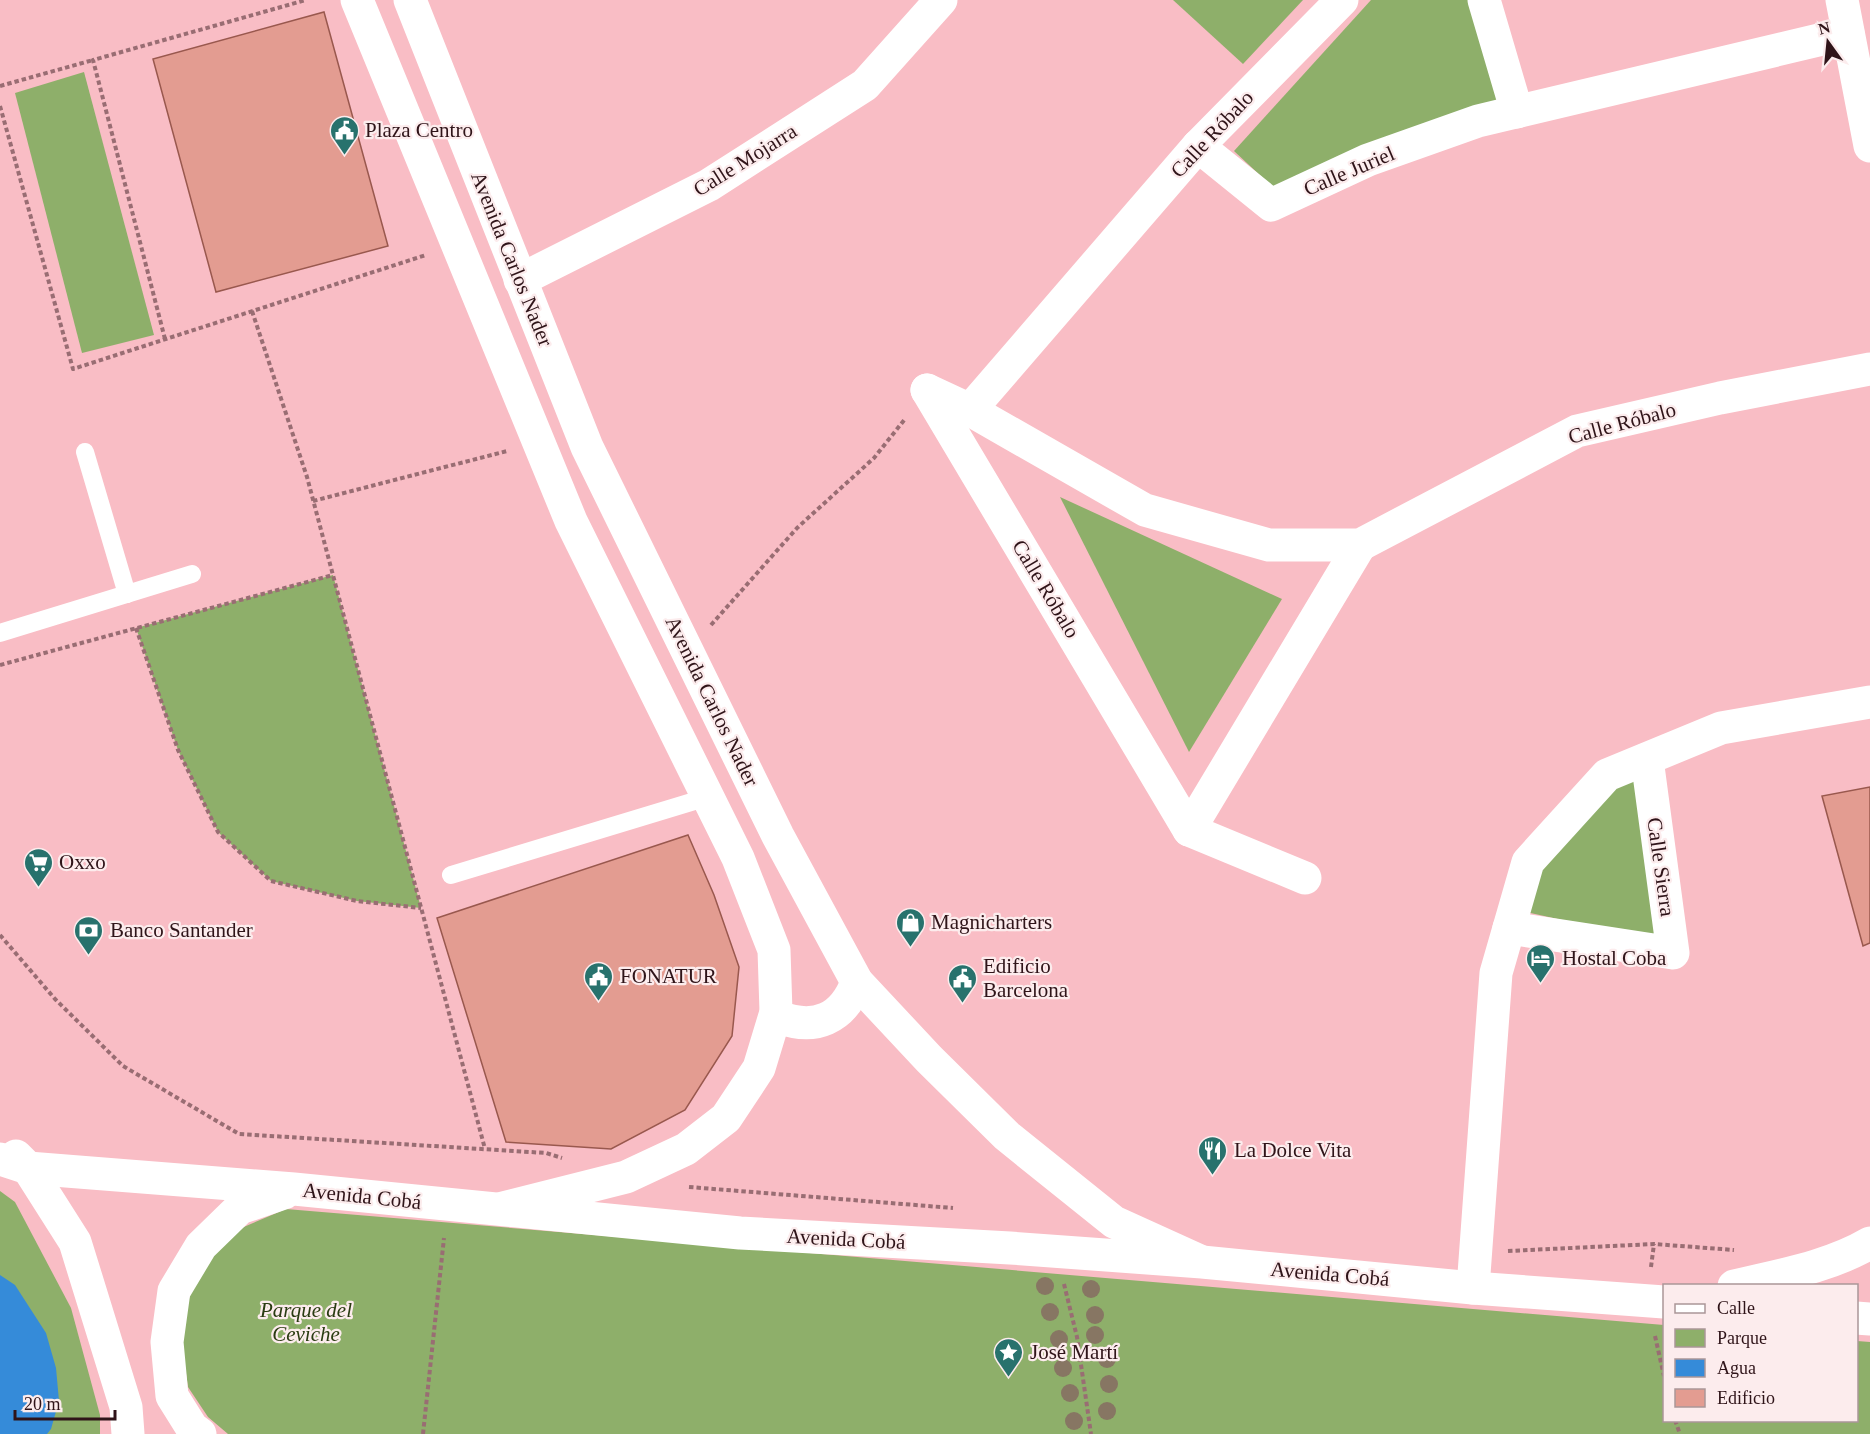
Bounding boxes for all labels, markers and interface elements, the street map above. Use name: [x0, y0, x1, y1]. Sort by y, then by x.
north arrow: [1798, 12, 1858, 72]
text: N: [1816, 18, 1832, 38]
street label: Calle Róbalo: [1166, 86, 1258, 182]
public building icon: Plaza Centro: [328, 114, 360, 156]
place label: Plaza Centro: [365, 118, 473, 142]
street label: Calle Mojarra: [689, 118, 802, 201]
street label: Calle Juriel: [1300, 141, 1398, 201]
street label: Avenida Carlos Nader: [466, 168, 558, 350]
street label: Calle Róbalo: [1566, 397, 1678, 449]
street label: Calle Róbalo: [1007, 536, 1085, 642]
street label: Avenida Carlos Nader: [660, 612, 764, 790]
street label: Calle Sierra: [1642, 816, 1680, 919]
supermarket icon: Oxxo: [22, 846, 54, 888]
place label: Oxxo: [59, 850, 106, 874]
shop icon: Magnicharters: [894, 906, 926, 948]
place label: Magnicharters: [931, 910, 1052, 934]
bank icon: Banco Santander: [73, 914, 105, 956]
place label: Banco Santander: [110, 918, 253, 942]
hotel icon: Hostal Coba: [1525, 942, 1557, 984]
place label: Hostal Coba: [1562, 946, 1667, 970]
place label: Edificio Barcelona: [983, 954, 1069, 1002]
public building icon: FONATUR: [583, 960, 615, 1002]
public building icon: Edificio Barcelona: [946, 962, 978, 1004]
place label: FONATUR: [620, 964, 717, 988]
restaurant icon: La Dolce Vita: [1197, 1134, 1229, 1176]
place label: La Dolce Vita: [1234, 1138, 1352, 1162]
street label: Avenida Cobá: [301, 1178, 423, 1214]
street label: Avenida Cobá: [786, 1224, 907, 1254]
street label: Avenida Cobá: [1270, 1257, 1391, 1291]
legend: [1663, 1284, 1858, 1422]
park label: Parque del Ceviche: [259, 1298, 352, 1346]
text: Calle: [1717, 1298, 1755, 1318]
text: Parque: [1717, 1328, 1767, 1348]
place icon: José Martí: [993, 1336, 1025, 1378]
place label: José Martí: [1030, 1340, 1118, 1364]
text: Agua: [1717, 1358, 1756, 1378]
scale bar: [15, 1383, 116, 1421]
text: Edificio: [1717, 1388, 1775, 1408]
text: 20 m: [24, 1394, 61, 1414]

